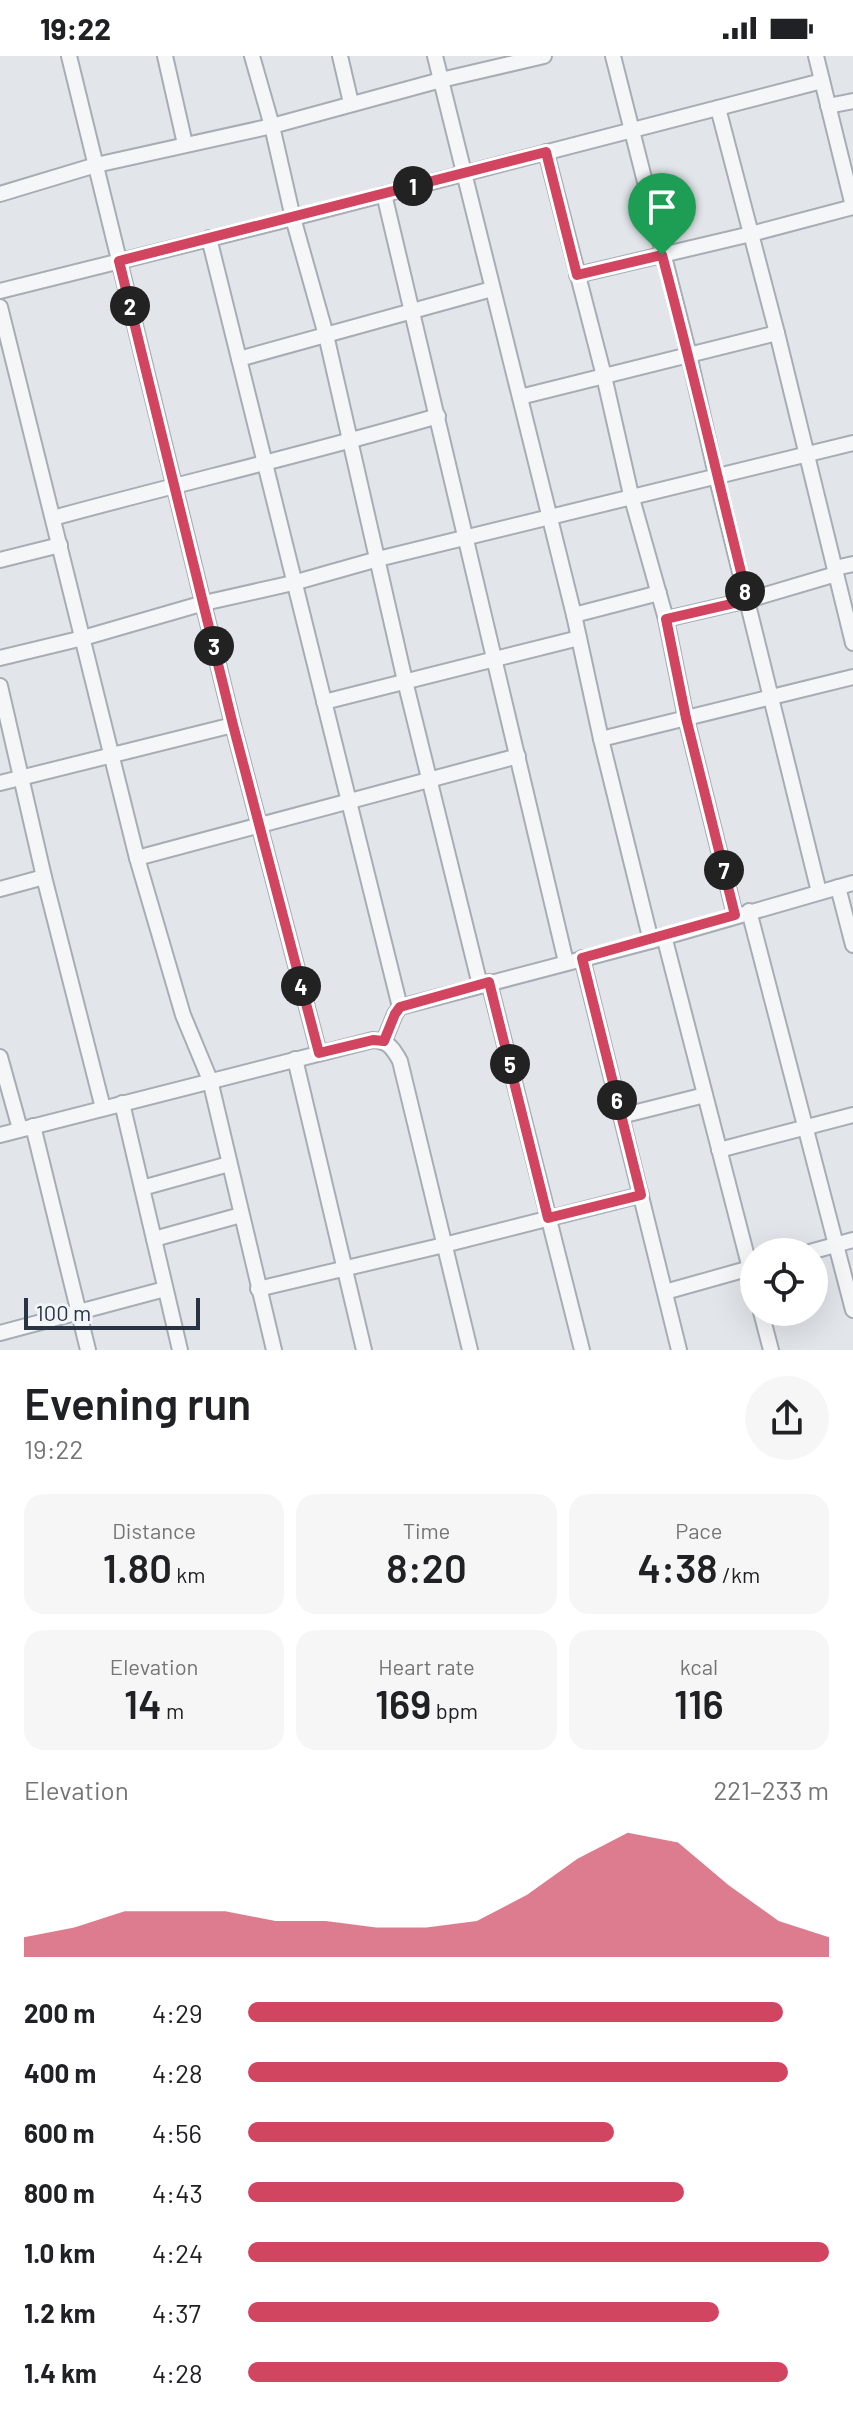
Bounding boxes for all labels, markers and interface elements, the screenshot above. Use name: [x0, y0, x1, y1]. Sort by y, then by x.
text: 19:22: [40, 10, 111, 46]
pin: 1: [393, 166, 433, 206]
text: 1: [409, 173, 417, 199]
pin: [628, 173, 696, 255]
icon: arrive: [640, 185, 684, 229]
pin: 2: [110, 286, 150, 326]
text: 2: [124, 293, 136, 319]
pin: 8: [725, 571, 765, 611]
text: 8: [739, 578, 751, 604]
pin: 3: [194, 626, 234, 666]
text: 3: [208, 633, 220, 659]
pin: 7: [704, 850, 744, 890]
text: 7: [719, 857, 729, 883]
pin: 4: [281, 966, 321, 1006]
text: 4: [294, 973, 308, 999]
pin: 5: [490, 1044, 530, 1084]
text: 5: [504, 1051, 516, 1077]
pin: 6: [597, 1080, 637, 1120]
text: 6: [611, 1087, 623, 1113]
map controls: [740, 1238, 828, 1326]
button: locate: [740, 1238, 828, 1326]
scale bar: [24, 1294, 200, 1330]
text: 100 m: [36, 1299, 91, 1325]
text: Evening run: [24, 1376, 251, 1429]
button: share: [745, 1376, 829, 1460]
text: 19:22: [24, 1433, 83, 1464]
text: Distance: [112, 1517, 196, 1543]
text: Time: [403, 1517, 450, 1543]
text: Pace: [675, 1517, 722, 1543]
text: 1.80: [103, 1543, 172, 1591]
text: 8:20: [386, 1543, 467, 1591]
text: 4:38: [638, 1543, 718, 1591]
text: km: [172, 1561, 206, 1587]
text: /km: [718, 1561, 760, 1587]
text: Elevation: [110, 1653, 198, 1679]
text: Heart rate: [378, 1653, 475, 1679]
text: kcal: [680, 1653, 718, 1679]
text: 14: [124, 1679, 162, 1727]
text: 169: [375, 1679, 431, 1727]
text: 116: [674, 1679, 724, 1727]
text: m: [162, 1697, 184, 1723]
text: bpm: [431, 1697, 478, 1723]
text: Elevation: [24, 1774, 129, 1805]
text: 221–233 m: [713, 1774, 829, 1805]
text: 200 m: [24, 1997, 95, 2028]
text: 4:29: [152, 1997, 203, 2028]
text: 400 m: [24, 2057, 96, 2088]
text: 4:28: [152, 2057, 203, 2088]
text: 600 m: [24, 2117, 95, 2148]
text: 4:56: [152, 2117, 202, 2148]
text: 800 m: [24, 2177, 95, 2208]
text: 4:43: [152, 2177, 203, 2208]
text: 1.0 km: [24, 2237, 95, 2268]
text: 4:24: [152, 2237, 203, 2268]
text: 1.2 km: [24, 2297, 96, 2328]
text: 4:37: [152, 2297, 201, 2328]
text: 1.4 km: [24, 2357, 97, 2388]
text: 4:28: [152, 2357, 203, 2388]

